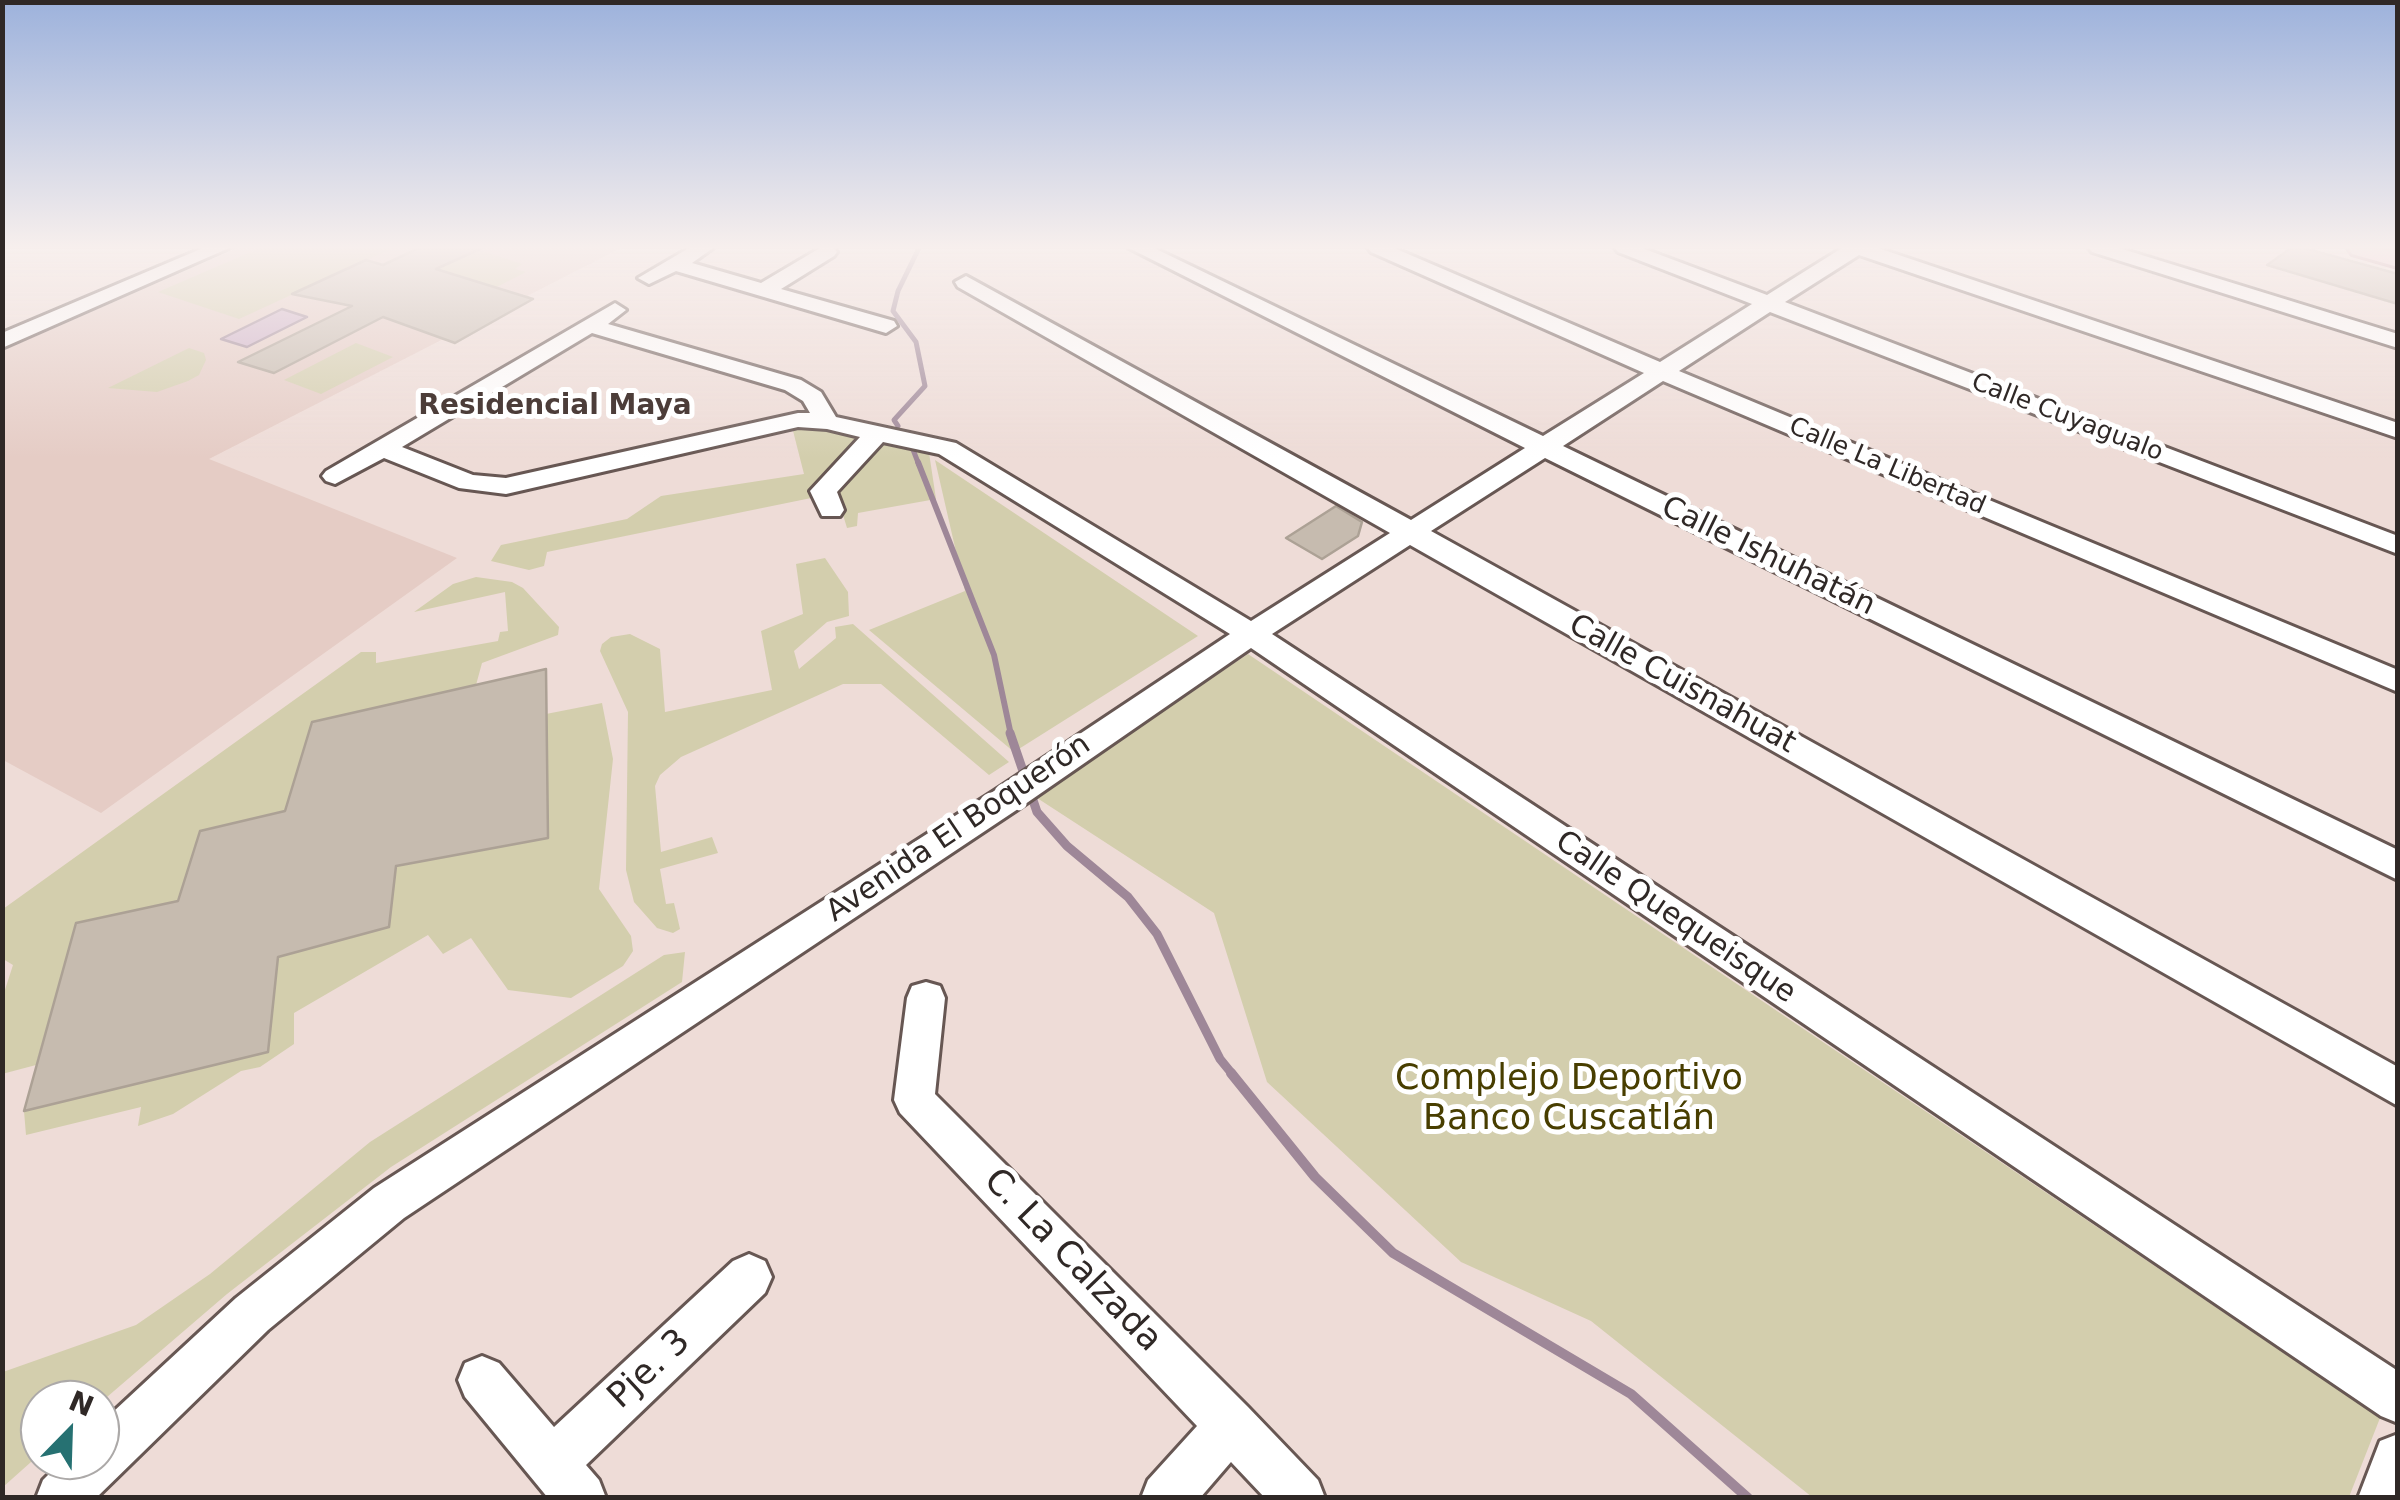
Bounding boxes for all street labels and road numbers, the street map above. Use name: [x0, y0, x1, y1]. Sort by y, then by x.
street label: Calle Cuyagualo: [1967, 368, 2167, 468]
street label: Calle La Libertad: [1784, 412, 1990, 522]
street label: Calle Ishuhatán: [1655, 490, 1881, 624]
street label: Calle Cuisnahuat: [1562, 608, 1802, 762]
street label: Avenida El Boquerón: [820, 727, 1098, 931]
street label: Calle Quequeisque: [1548, 824, 1802, 1012]
street label: C. La Calzada: [974, 1161, 1170, 1361]
street label: Pje. 3: [600, 1322, 700, 1418]

